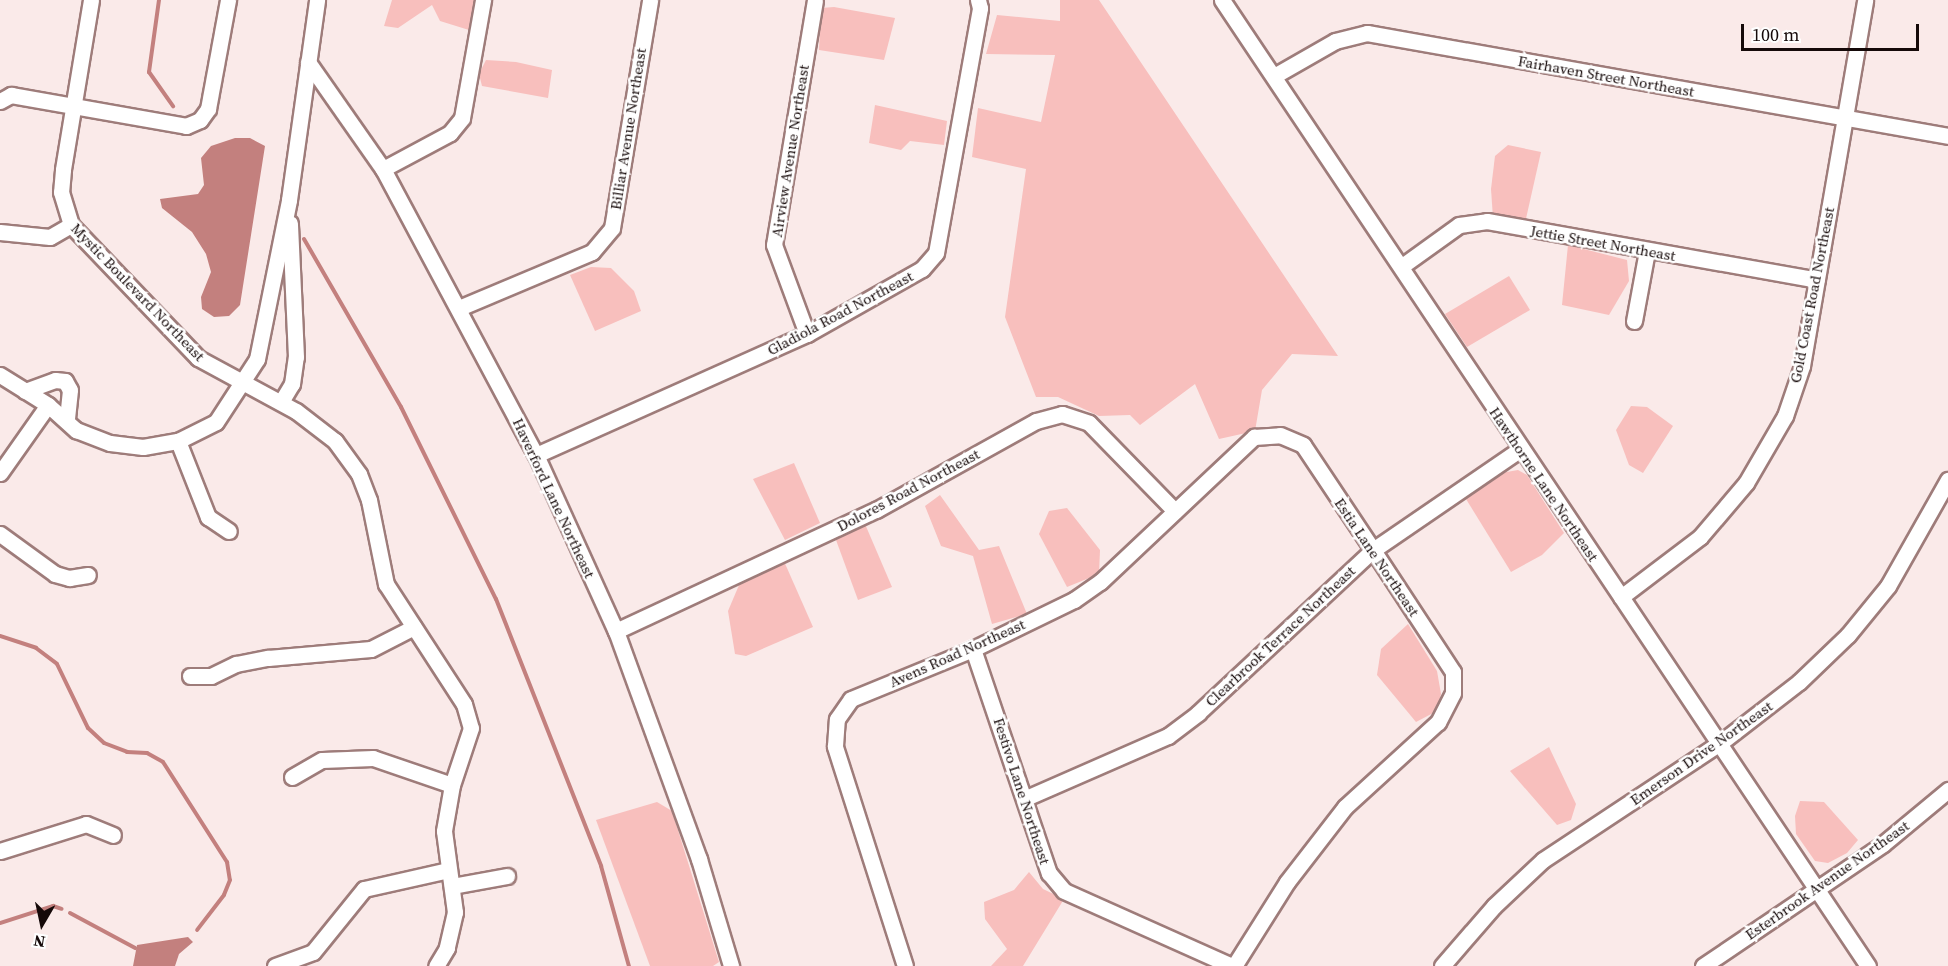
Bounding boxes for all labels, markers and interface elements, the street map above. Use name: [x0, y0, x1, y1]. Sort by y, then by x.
scale bar: [1744, 12, 1922, 50]
text: 100 m: [1752, 22, 1799, 47]
street label: Billiar Avenue Northeast: [606, 47, 650, 211]
street label: Fairhaven Street Northeast: [1516, 52, 1696, 100]
street label: Airview Avenue Northeast: [767, 64, 813, 238]
street label: Gold Coast Road Northeast: [1786, 206, 1838, 384]
street label: Mystic Boulevard Northeast: [67, 219, 209, 365]
street label: Jettie Street Northeast: [1529, 221, 1677, 265]
street label: Gladiola Road Northeast: [764, 267, 916, 359]
street label: Hawthorne Lane Northeast: [1486, 404, 1602, 564]
street label: Haverford Lane Northeast: [509, 415, 599, 581]
street label: Dolores Road Northeast: [834, 445, 982, 535]
street label: Estia Lane Northeast: [1331, 494, 1423, 620]
street label: Clearbrook Terrace Northeast: [1201, 562, 1359, 710]
street label: Avens Road Northeast: [886, 615, 1028, 691]
street label: Emerson Drive Northeast: [1626, 697, 1776, 809]
street label: Festivo Lane Northeast: [990, 715, 1054, 867]
street label: Esterbrook Avenue Northeast: [1742, 816, 1912, 944]
north arrow: [12, 894, 72, 954]
text: N: [32, 930, 47, 954]

